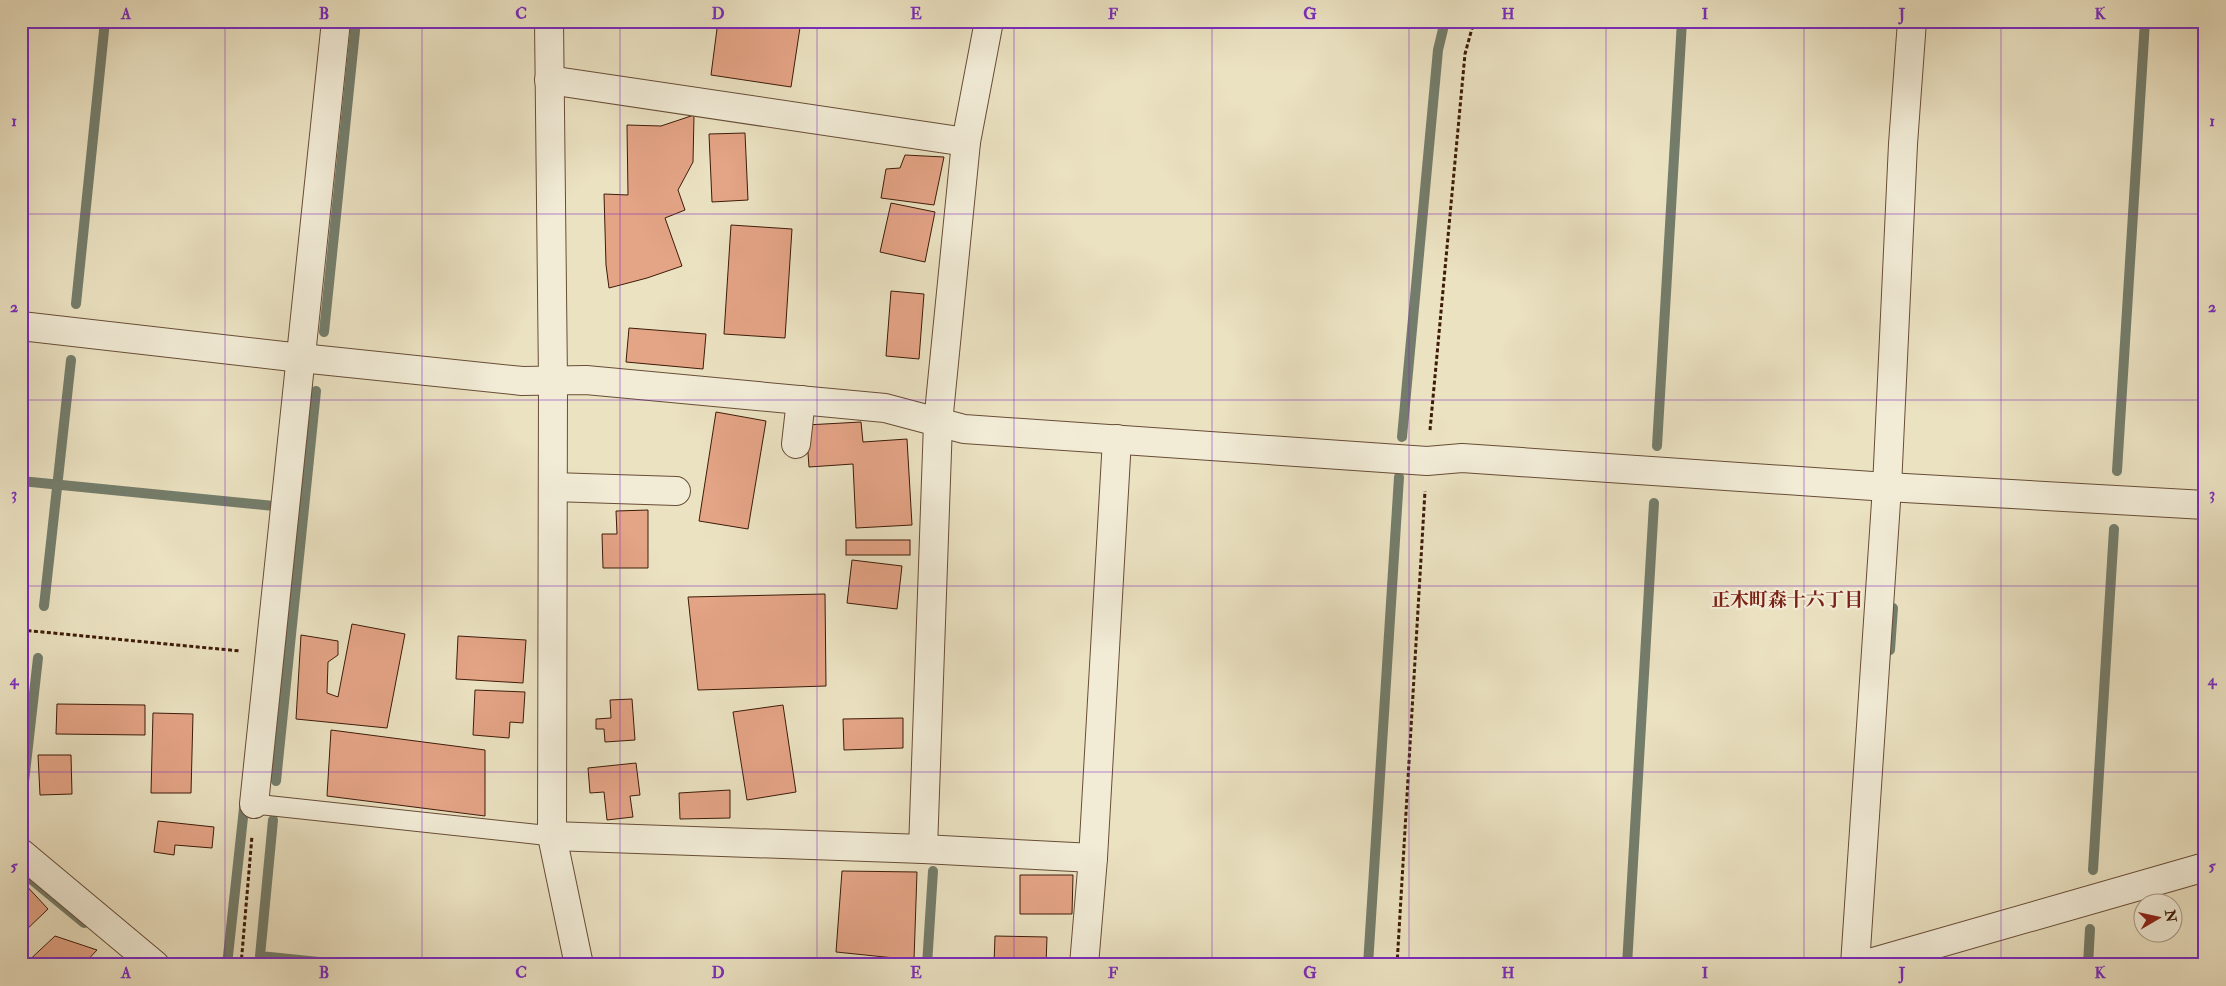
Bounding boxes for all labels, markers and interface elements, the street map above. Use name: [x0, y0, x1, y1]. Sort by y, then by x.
text: A: [120, 4, 132, 24]
text: B: [319, 4, 329, 24]
text: C: [515, 4, 527, 24]
text: D: [711, 4, 725, 24]
text: E: [910, 4, 922, 24]
text: F: [1108, 4, 1118, 24]
text: G: [1303, 4, 1317, 24]
text: H: [1501, 4, 1515, 24]
text: I: [1702, 4, 1709, 24]
text: J: [1898, 4, 1906, 25]
text: K: [2094, 4, 2106, 24]
text: 1: [11, 111, 17, 131]
text: 1: [2209, 111, 2215, 131]
text: 2: [10, 297, 18, 317]
text: 2: [2208, 297, 2216, 317]
text: 3: [11, 484, 17, 504]
text: 3: [2209, 484, 2215, 504]
district label: 正木町森十六丁目: [1711, 588, 1863, 612]
text: 4: [9, 670, 20, 690]
text: 4: [2207, 670, 2218, 690]
text: 5: [10, 856, 18, 876]
text: 5: [2208, 856, 2216, 876]
north arrow: [2134, 894, 2184, 944]
text: N: [2161, 908, 2180, 924]
text: A: [120, 963, 132, 983]
text: B: [319, 963, 329, 983]
text: C: [515, 963, 527, 983]
text: D: [711, 963, 725, 983]
text: E: [910, 963, 922, 983]
text: F: [1108, 963, 1118, 983]
text: G: [1303, 963, 1317, 983]
text: H: [1501, 963, 1515, 983]
text: I: [1702, 963, 1709, 983]
text: J: [1898, 963, 1906, 984]
text: K: [2094, 963, 2106, 983]

